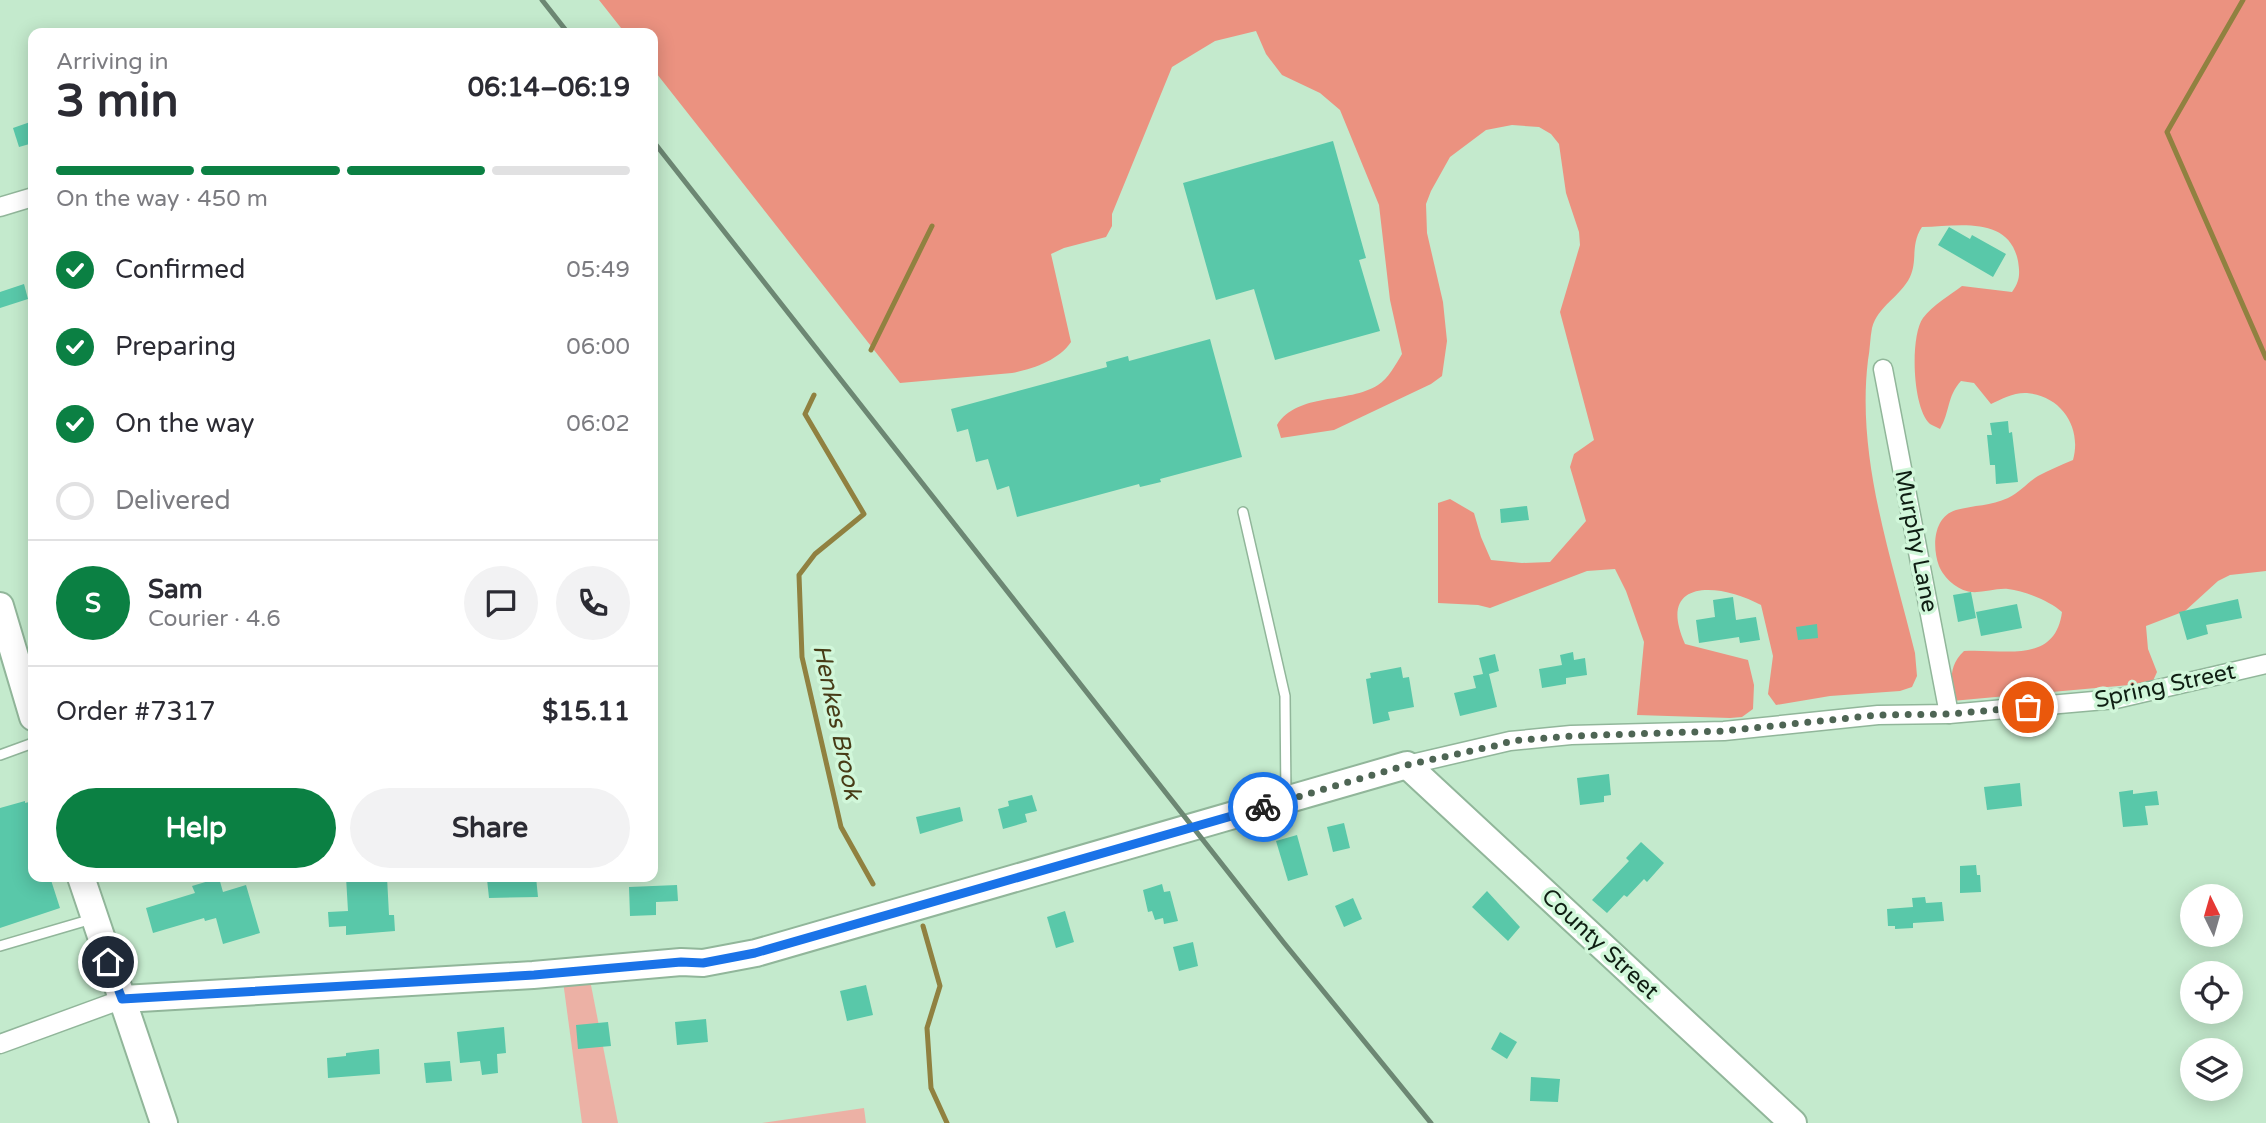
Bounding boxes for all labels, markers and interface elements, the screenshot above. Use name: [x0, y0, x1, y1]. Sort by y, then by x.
text: Arriving in: [56, 48, 169, 76]
text: 06:14–06:19: [468, 72, 630, 103]
text: 3 min: [56, 74, 179, 129]
text: On the way · 450 m: [56, 185, 268, 213]
icon: check: [56, 251, 94, 289]
text: Confirmed: [115, 254, 245, 285]
text: 05:49: [566, 256, 630, 284]
icon: check: [56, 328, 94, 366]
text: Preparing: [115, 331, 236, 362]
text: 06:00: [566, 333, 630, 361]
icon: check: [56, 405, 94, 443]
text: On the way: [115, 408, 255, 439]
text: 06:02: [566, 410, 630, 438]
street label: Murphy Lane: [1888, 467, 1944, 615]
text: Delivered: [115, 485, 231, 516]
button: chat: [464, 566, 538, 640]
button: phone: [556, 566, 630, 640]
text: Sam: [148, 574, 203, 605]
text: S: [85, 588, 101, 619]
text: Courier · 4.6: [148, 605, 281, 633]
water label: Henkes Brook: [806, 642, 868, 804]
street label: Spring Street: [2092, 657, 2238, 715]
pin: [1998, 677, 2058, 737]
icon: bag: [2009, 688, 2047, 726]
text: Order #7317: [56, 696, 216, 727]
text: $15.11: [542, 696, 630, 727]
courier: [1228, 772, 1298, 842]
button: Help: [56, 788, 336, 868]
button: Share: [350, 788, 630, 868]
icon: bike: [1244, 788, 1282, 826]
street label: County Street: [1536, 883, 1665, 1006]
north arrow: [2180, 884, 2244, 947]
map controls: [2180, 884, 2243, 1101]
pin: [78, 932, 138, 992]
icon: home: [89, 943, 127, 981]
button: locate: [2180, 961, 2243, 1024]
button: layers: [2180, 1038, 2243, 1101]

